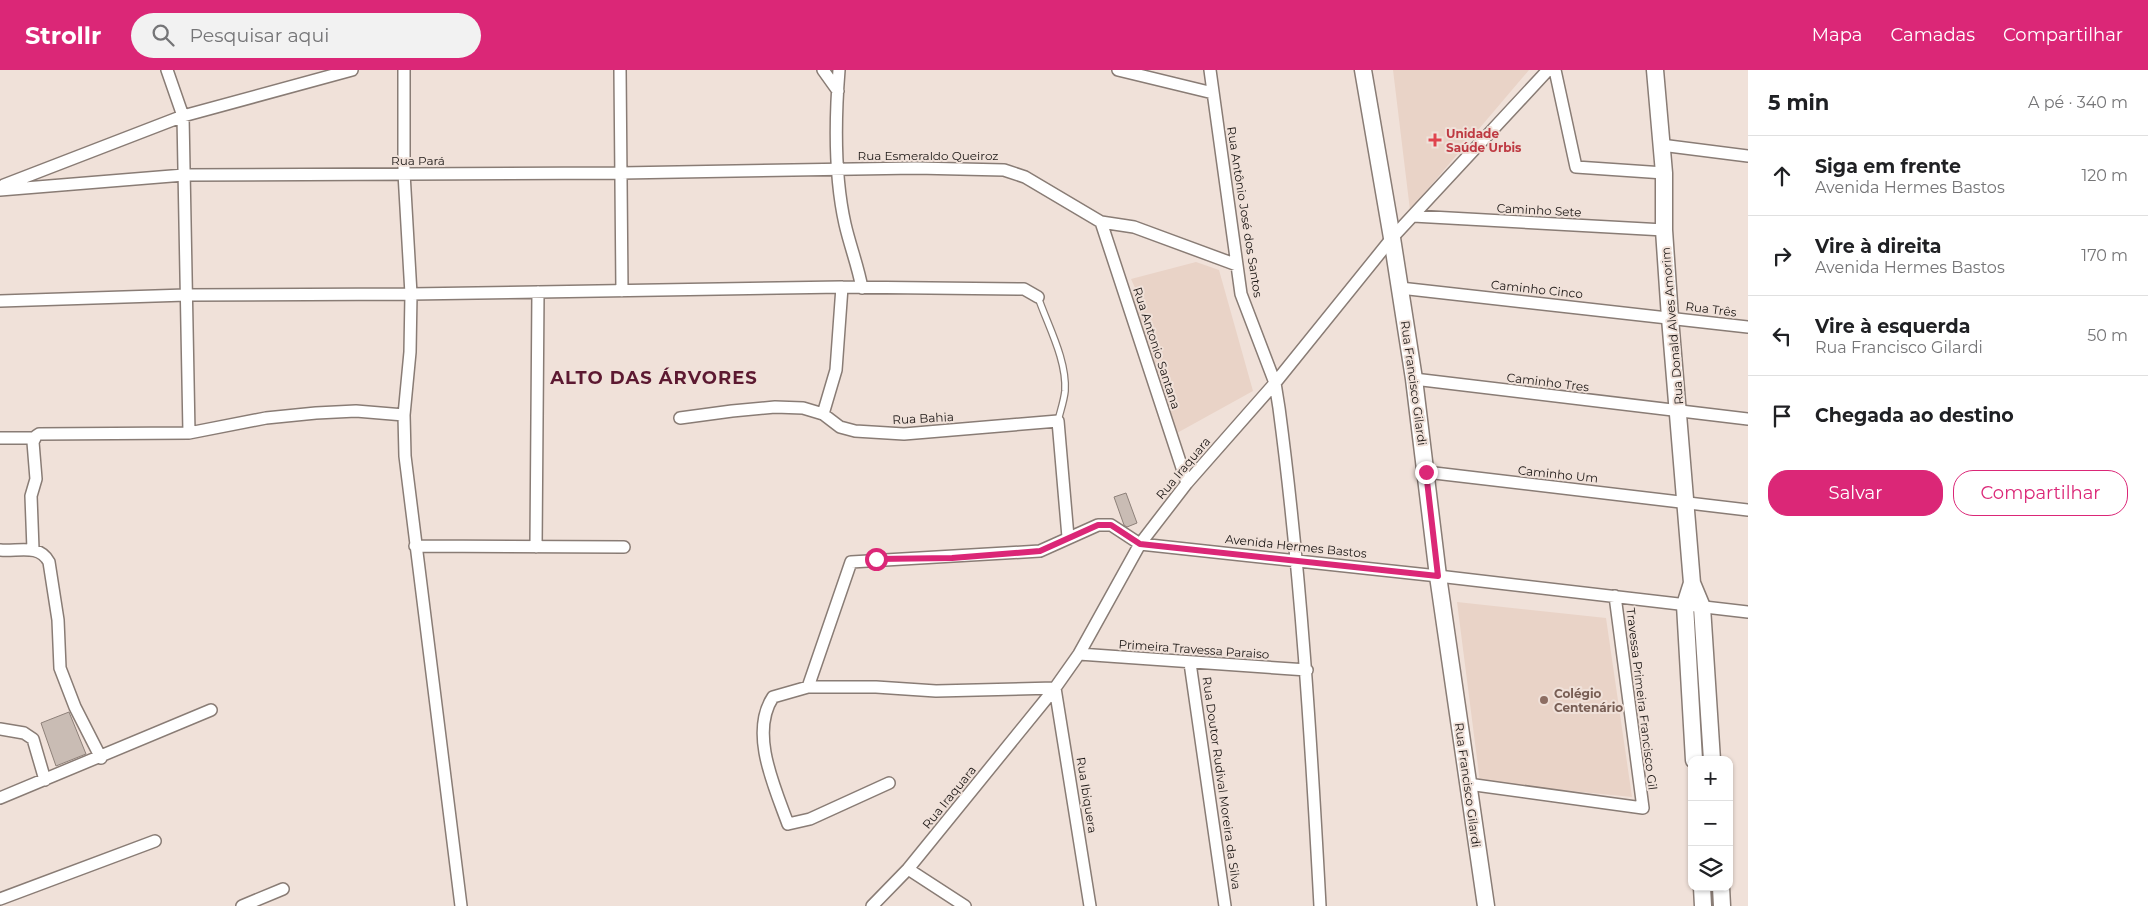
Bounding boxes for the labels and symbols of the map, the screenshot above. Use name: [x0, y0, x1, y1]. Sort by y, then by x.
street label: Rua Antônio José dos Santos: [1224, 125, 1266, 299]
place label: Unidade Saúde Urbis: [1446, 126, 1522, 155]
marker: Unidade Saúde Urbis: [1428, 133, 1442, 147]
street label: Rua Esmeraldo Queiroz: [858, 148, 999, 163]
street label: Rua Pará: [391, 153, 445, 168]
street label: Caminho Sete: [1496, 200, 1582, 220]
street label: Rua Donald Alves Amorim: [1658, 247, 1686, 405]
street label: Caminho Cinco: [1490, 277, 1584, 301]
street label: Rua Antonio Santana: [1130, 285, 1184, 411]
street label: Rua Três: [1685, 298, 1738, 320]
street label: Rua Francisco Gilardi: [1398, 320, 1430, 446]
district label: ALTO DAS ÁRVORES: [549, 367, 758, 389]
street label: Caminho Tres: [1506, 370, 1590, 395]
street label: Rua Bahia: [892, 409, 954, 427]
street label: Rua Iraquara: [1153, 434, 1213, 502]
route end: [1415, 461, 1438, 484]
street label: Caminho Um: [1517, 462, 1599, 486]
street label: Avenida Hermes Bastos: [1224, 531, 1368, 561]
route start: [865, 548, 888, 571]
street label: Travessa Primeira Francisco Gil: [1623, 607, 1661, 791]
street label: Primeira Travessa Paraiso: [1118, 636, 1270, 662]
street label: Rua Doutor Rudival Moreira da Silva: [1200, 676, 1244, 890]
place label: Colégio Centenário: [1554, 686, 1623, 715]
marker: Colégio Centenário: [1538, 694, 1550, 706]
street label: Rua Francisco Gilardi: [1452, 722, 1484, 848]
street label: Rua Ibiquera: [1074, 756, 1100, 834]
street label: Rua Iraquara: [919, 762, 979, 832]

